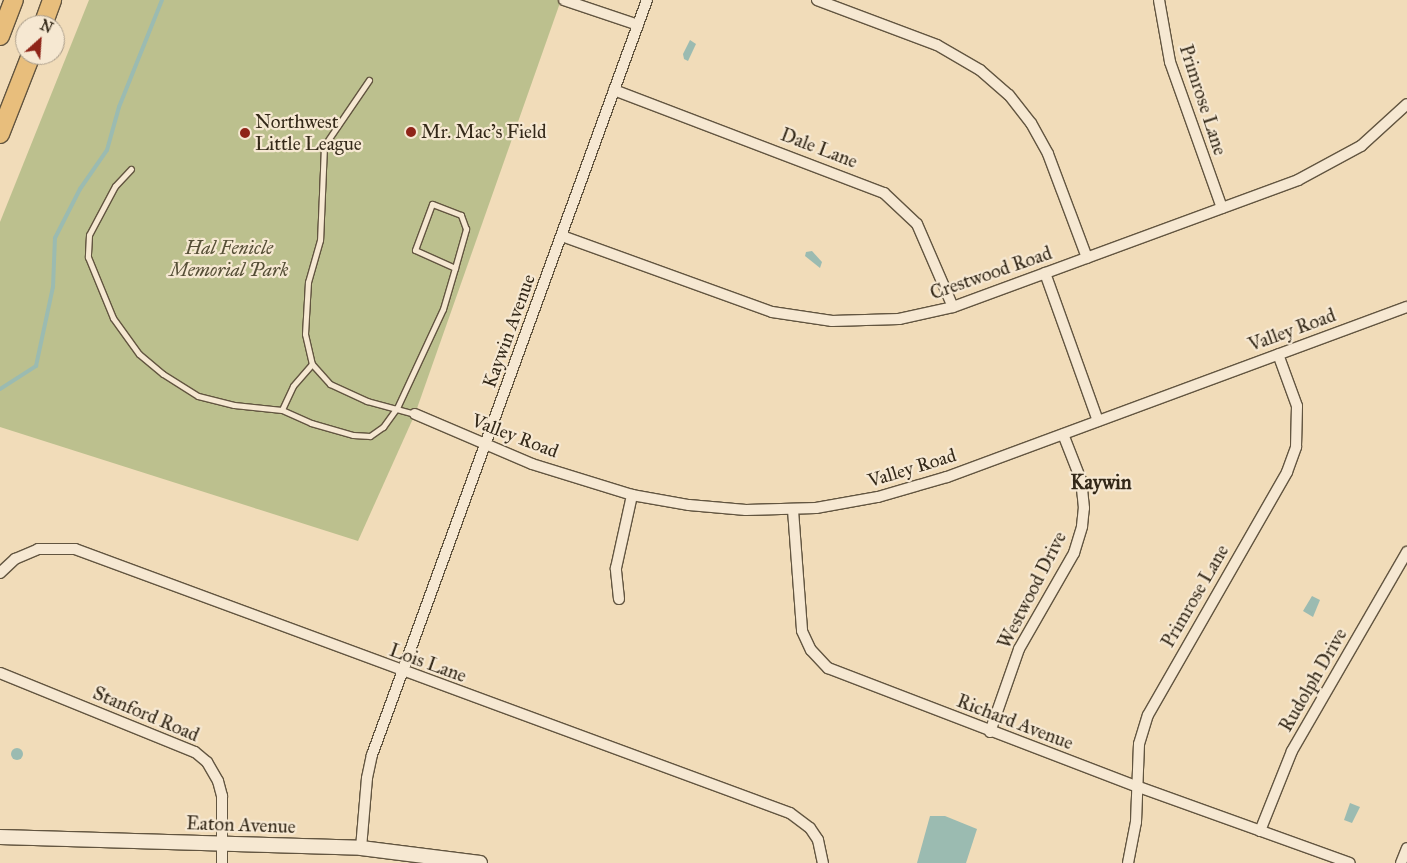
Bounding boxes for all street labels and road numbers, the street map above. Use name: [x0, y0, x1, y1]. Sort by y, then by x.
street label: Primrose Lane: [1174, 42, 1232, 158]
street label: Dale Lane: [777, 123, 861, 173]
street label: Crestwood Road: [927, 241, 1055, 305]
street label: Kaywin Avenue: [478, 271, 540, 391]
street label: Valley Road: [1245, 304, 1339, 356]
street label: Valley Road: [468, 409, 562, 463]
street label: Valley Road: [865, 444, 959, 492]
street label: Westwood Drive: [993, 528, 1071, 652]
street label: Primrose Lane: [1156, 540, 1234, 652]
street label: Rudolph Drive: [1274, 624, 1352, 736]
street label: Lois Lane: [386, 639, 470, 687]
street label: Stanford Road: [90, 681, 202, 747]
street label: Richard Avenue: [954, 689, 1076, 755]
street label: Eaton Avenue: [186, 812, 296, 838]

